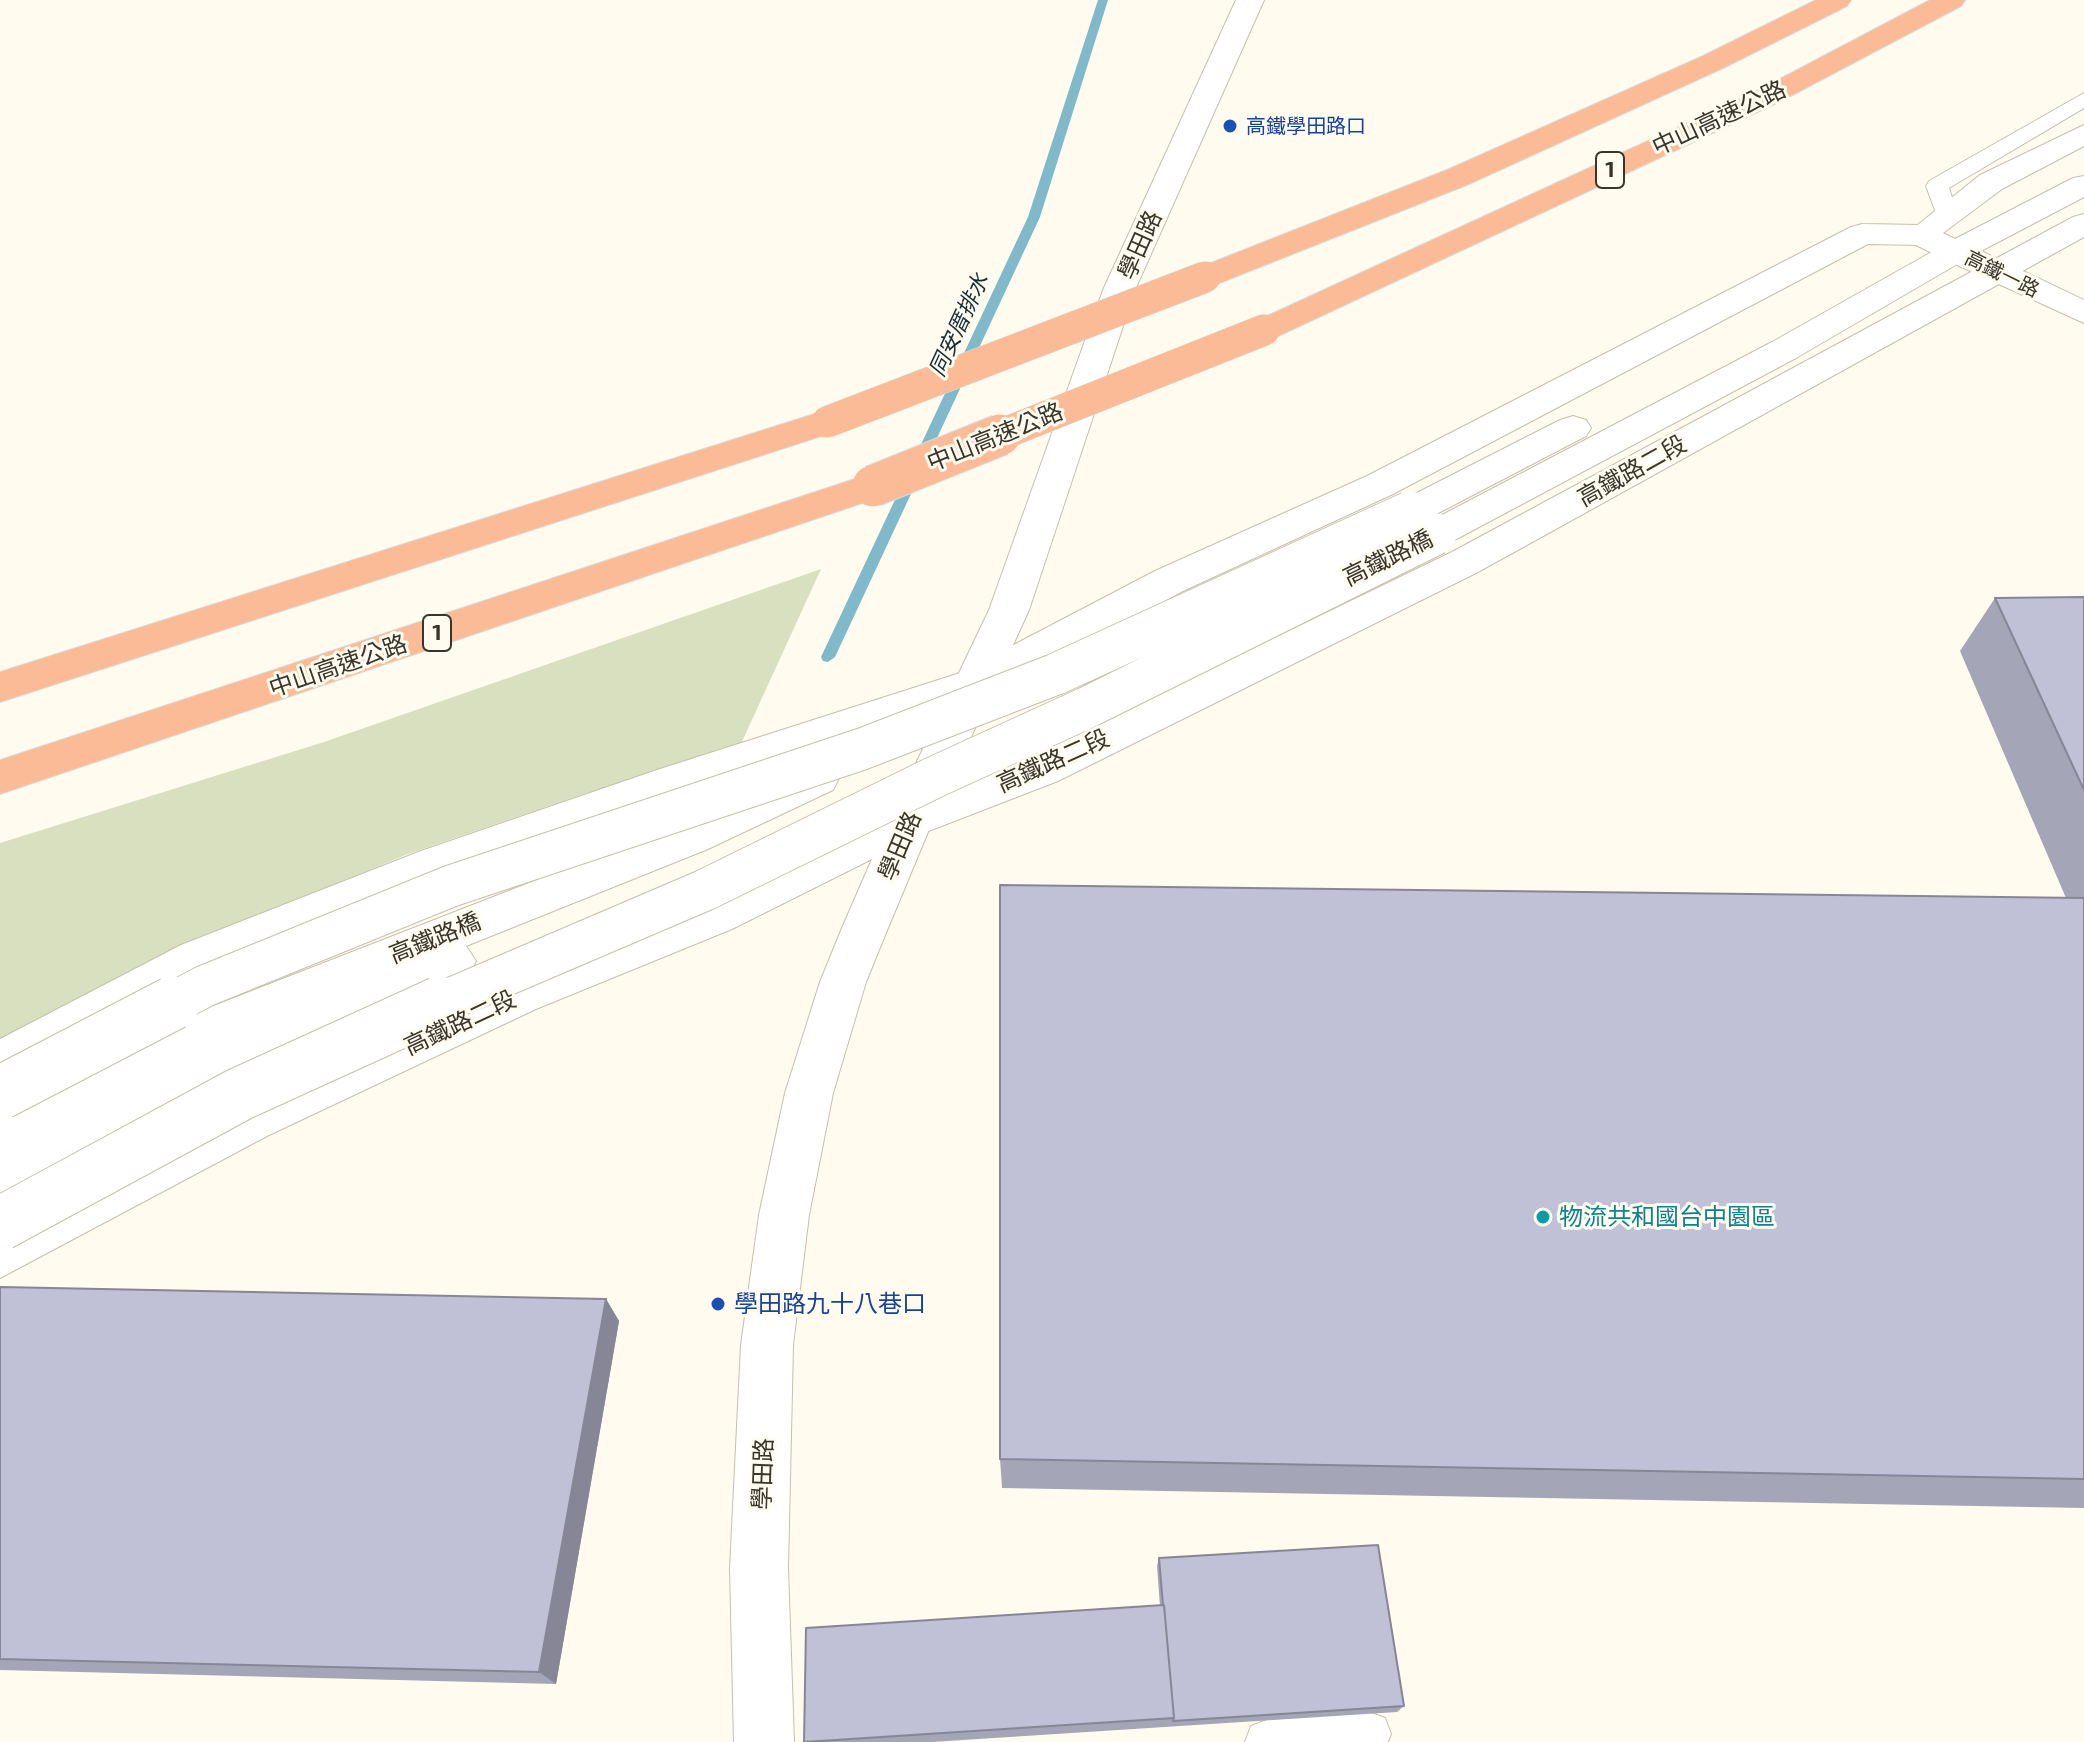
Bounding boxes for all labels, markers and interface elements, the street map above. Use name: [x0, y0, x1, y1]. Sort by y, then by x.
street label: 中山高速公路: [1648, 75, 1790, 161]
place label: 高鐵學田路口: [1246, 114, 1366, 138]
marker: 高鐵學田路口: [1221, 117, 1239, 135]
road number: 1: [1596, 152, 1624, 188]
street label: 學田路: [1112, 206, 1168, 284]
street label: 高鐵一路: [1961, 246, 2043, 302]
water label: 同安厝排水: [924, 270, 994, 380]
street label: 中山高速公路: [923, 397, 1067, 477]
street label: 高鐵路二段: [1573, 429, 1691, 513]
street label: 高鐵路橋: [1339, 524, 1437, 592]
road number: 1: [423, 615, 451, 651]
street label: 中山高速公路: [265, 629, 411, 703]
street label: 高鐵路二段: [992, 723, 1114, 799]
street label: 學田路: [873, 807, 927, 885]
street label: 高鐵路橋: [385, 907, 485, 969]
street label: 高鐵路二段: [400, 985, 520, 1061]
place label: 物流共和國台中園區: [1559, 1203, 1775, 1231]
marker: 物流共和國台中園區: [1534, 1208, 1552, 1226]
place label: 學田路九十八巷口: [734, 1290, 926, 1318]
marker: 學田路九十八巷口: [709, 1295, 727, 1313]
street label: 學田路: [747, 1438, 779, 1510]

